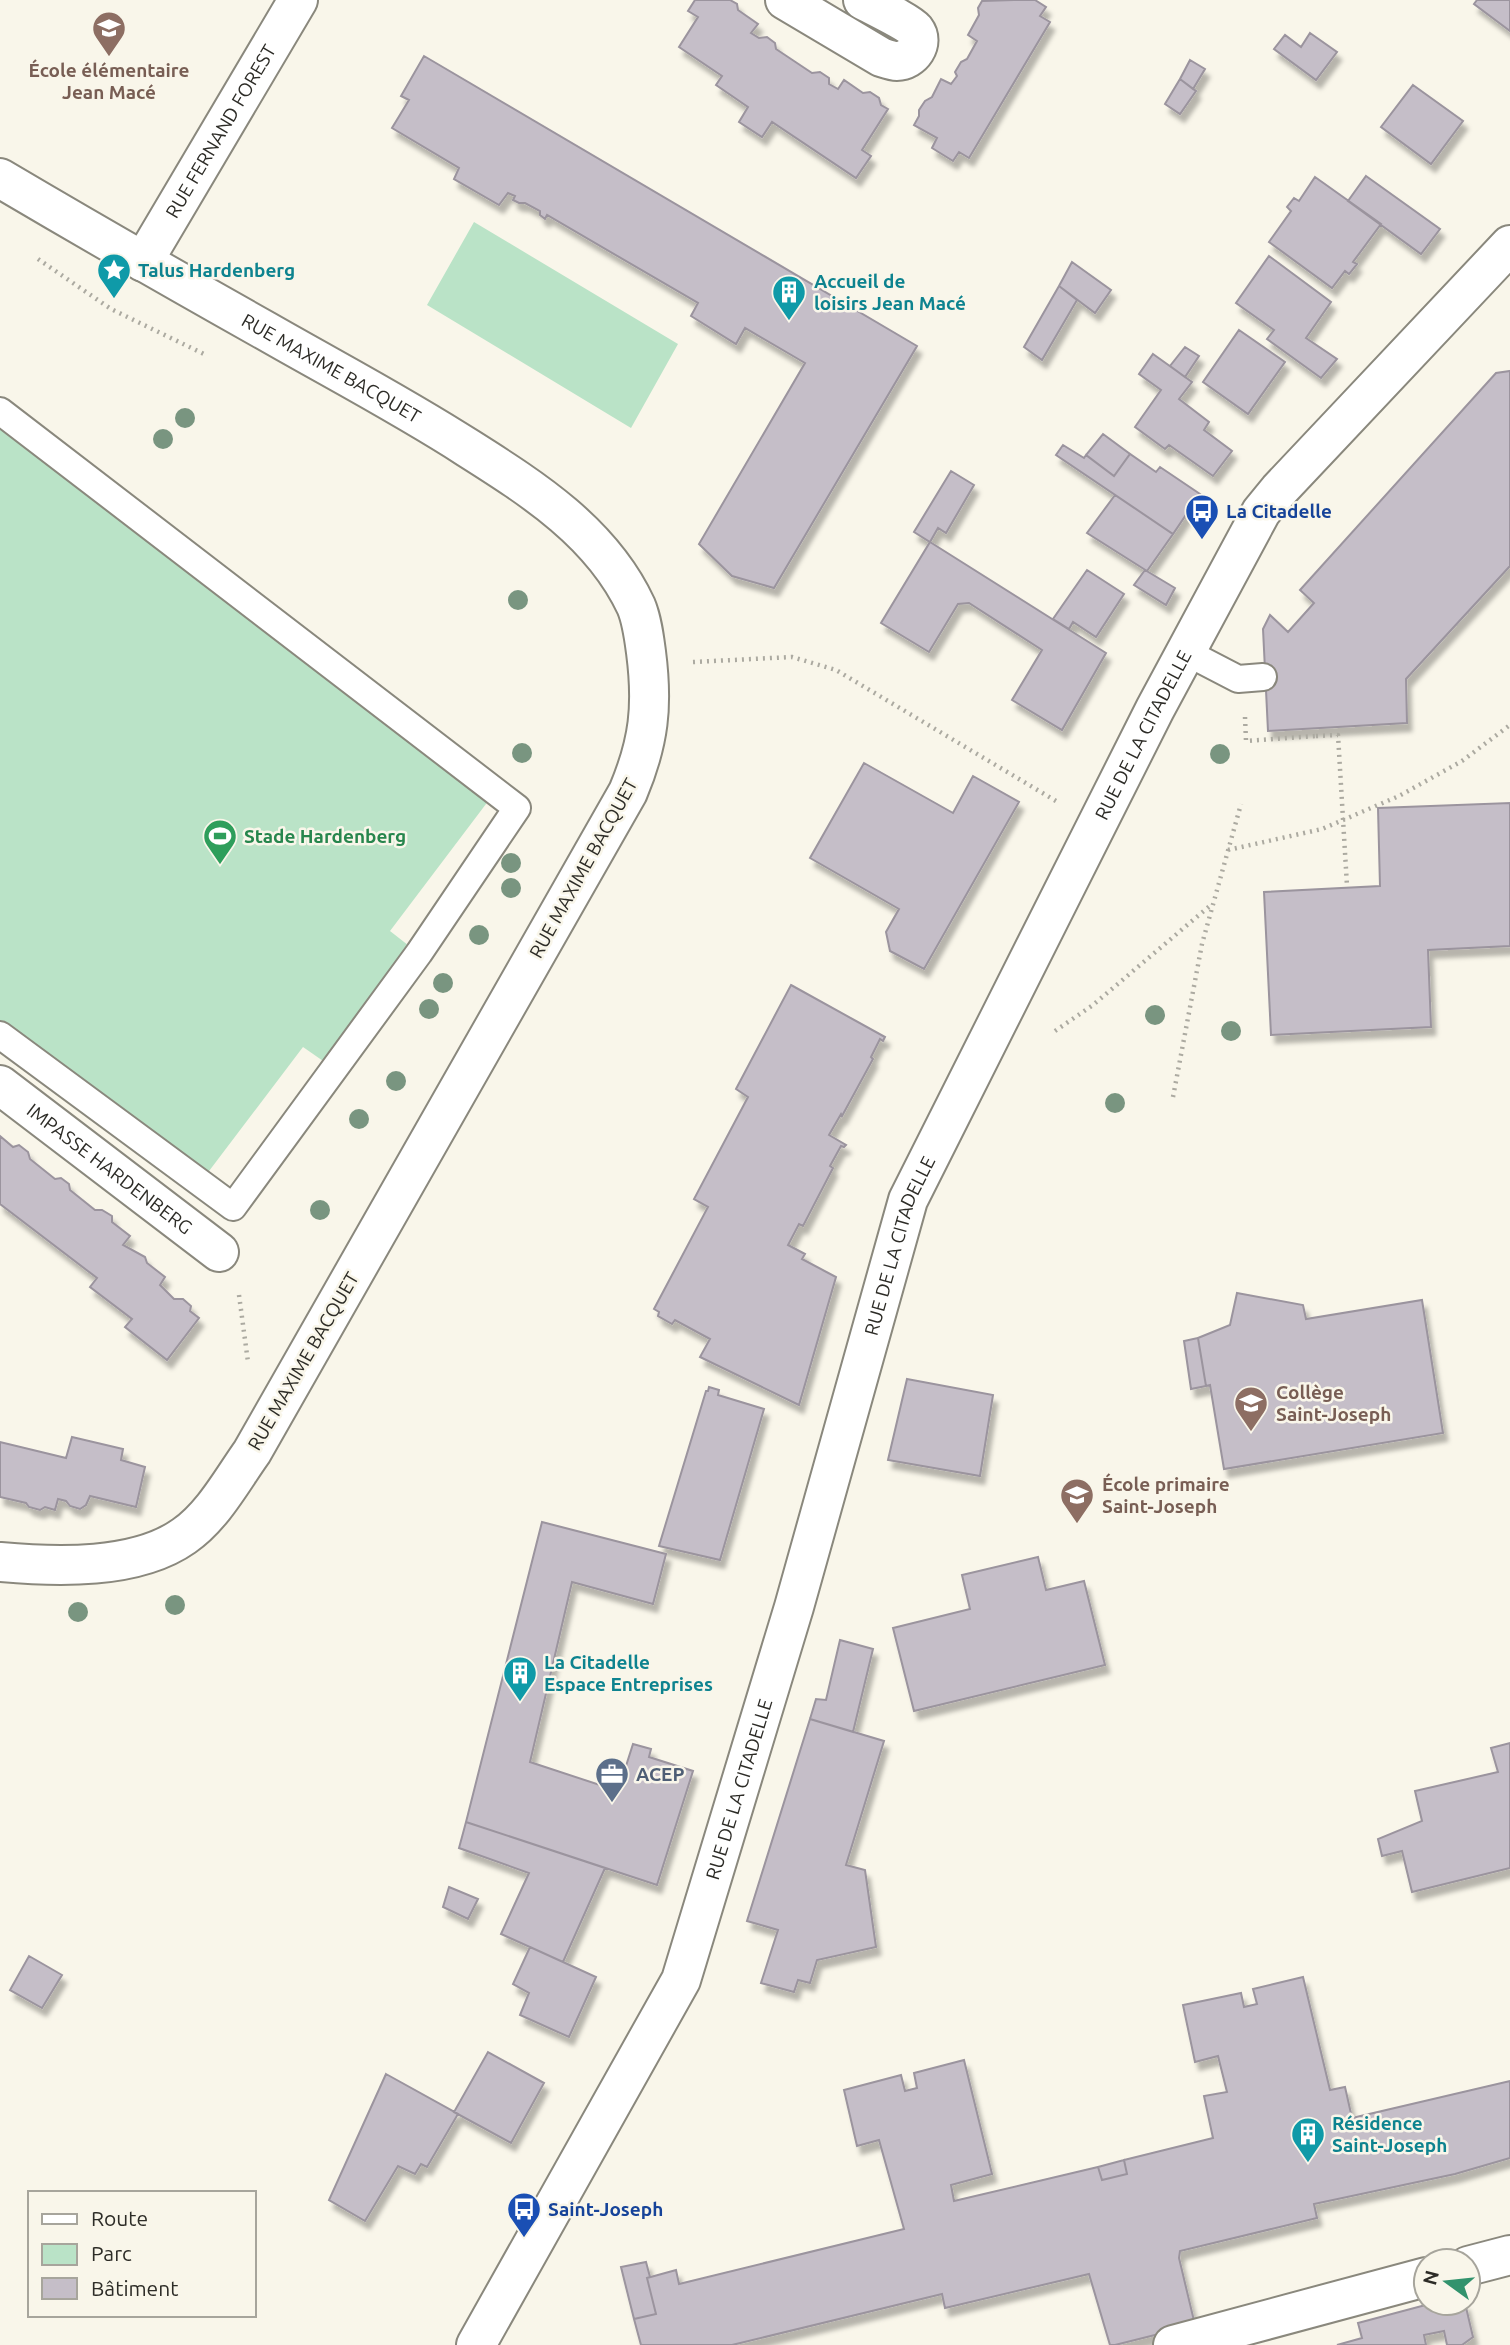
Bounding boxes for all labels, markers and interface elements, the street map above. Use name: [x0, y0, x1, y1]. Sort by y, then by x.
school or university icon: École élémentaire Jean Macé: [90, 9, 128, 58]
street label: RUE FERNAND FOREST: [161, 40, 280, 222]
place label: École élémentaire Jean Macé: [29, 59, 190, 103]
place icon: Talus Hardenberg: [95, 251, 133, 300]
place label: Talus Hardenberg: [138, 259, 295, 281]
place label: Accueil de loisirs Jean Macé: [814, 270, 966, 314]
building icon: Accueil de loisirs Jean Macé: [770, 273, 808, 322]
street label: RUE MAXIME BACQUET: [238, 309, 425, 428]
bus stop icon: La Citadelle: [1183, 492, 1221, 541]
place label: La Citadelle: [1226, 500, 1332, 522]
street label: RUE DE LA CITADELLE: [1090, 646, 1196, 823]
street label: RUE MAXIME BACQUET: [524, 774, 642, 962]
sports icon: Stade Hardenberg: [201, 817, 239, 866]
place label: Stade Hardenberg: [244, 825, 406, 847]
street label: IMPASSE HARDENBERG: [23, 1099, 197, 1239]
street label: RUE DE LA CITADELLE: [860, 1152, 939, 1338]
street label: RUE MAXIME BACQUET: [243, 1268, 363, 1454]
place label: Collège Saint-Joseph: [1276, 1381, 1391, 1425]
school or university icon: Collège Saint-Joseph: [1232, 1384, 1270, 1433]
place label: École primaire Saint-Joseph: [1102, 1473, 1230, 1517]
school or university icon: École primaire Saint-Joseph: [1058, 1476, 1096, 1525]
place label: La Citadelle Espace Entreprises: [544, 1651, 713, 1695]
building icon: La Citadelle Espace Entreprises: [501, 1654, 539, 1703]
street label: RUE DE LA CITADELLE: [701, 1696, 777, 1882]
office icon: ACEP: [593, 1755, 631, 1804]
place label: ACEP: [636, 1763, 684, 1785]
place label: Résidence Saint-Joseph: [1332, 2112, 1447, 2156]
building icon: Résidence Saint-Joseph: [1289, 2115, 1327, 2164]
bus stop icon: Saint-Joseph: [505, 2190, 543, 2239]
legend: [28, 2191, 256, 2317]
place label: Saint-Joseph: [548, 2198, 663, 2220]
text: Route: [91, 2206, 148, 2230]
text: Parc: [91, 2241, 132, 2265]
north arrow: [1412, 2247, 1482, 2317]
text: N: [1418, 2268, 1443, 2287]
text: Bâtiment: [91, 2276, 178, 2300]

